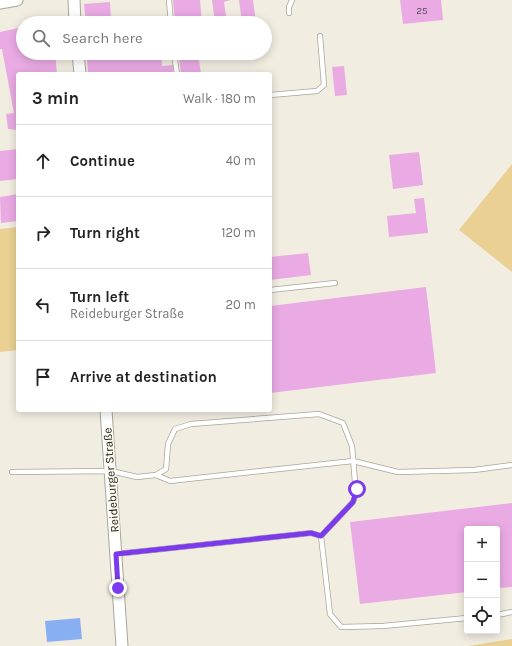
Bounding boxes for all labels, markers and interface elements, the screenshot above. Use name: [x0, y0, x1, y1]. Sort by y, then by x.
house number: 25: [416, 5, 428, 17]
search box: [16, 16, 272, 60]
icon: search: [30, 27, 52, 49]
text: Search here: [62, 29, 143, 47]
text: 3 min: [32, 88, 79, 108]
text: Walk · 180 m: [183, 91, 256, 106]
icon: ahead: [32, 150, 54, 172]
text: Continue: [70, 152, 135, 170]
text: 40 m: [226, 153, 256, 168]
icon: right: [32, 222, 54, 244]
text: Turn right: [70, 224, 140, 242]
text: 120 m: [221, 225, 256, 240]
text: Turn left: [70, 288, 129, 306]
icon: left: [32, 294, 54, 316]
text: 20 m: [226, 297, 256, 312]
text: Reideburger Straße: [70, 306, 184, 321]
icon: arrive: [32, 366, 54, 388]
text: Arrive at destination: [70, 368, 217, 386]
street label: Reideburger Straße: [100, 427, 122, 533]
route start: [348, 480, 366, 498]
map controls: [464, 526, 500, 634]
button: +: [464, 526, 500, 562]
button: −: [464, 562, 500, 598]
route end: [109, 579, 127, 597]
button: locate: [464, 598, 500, 634]

